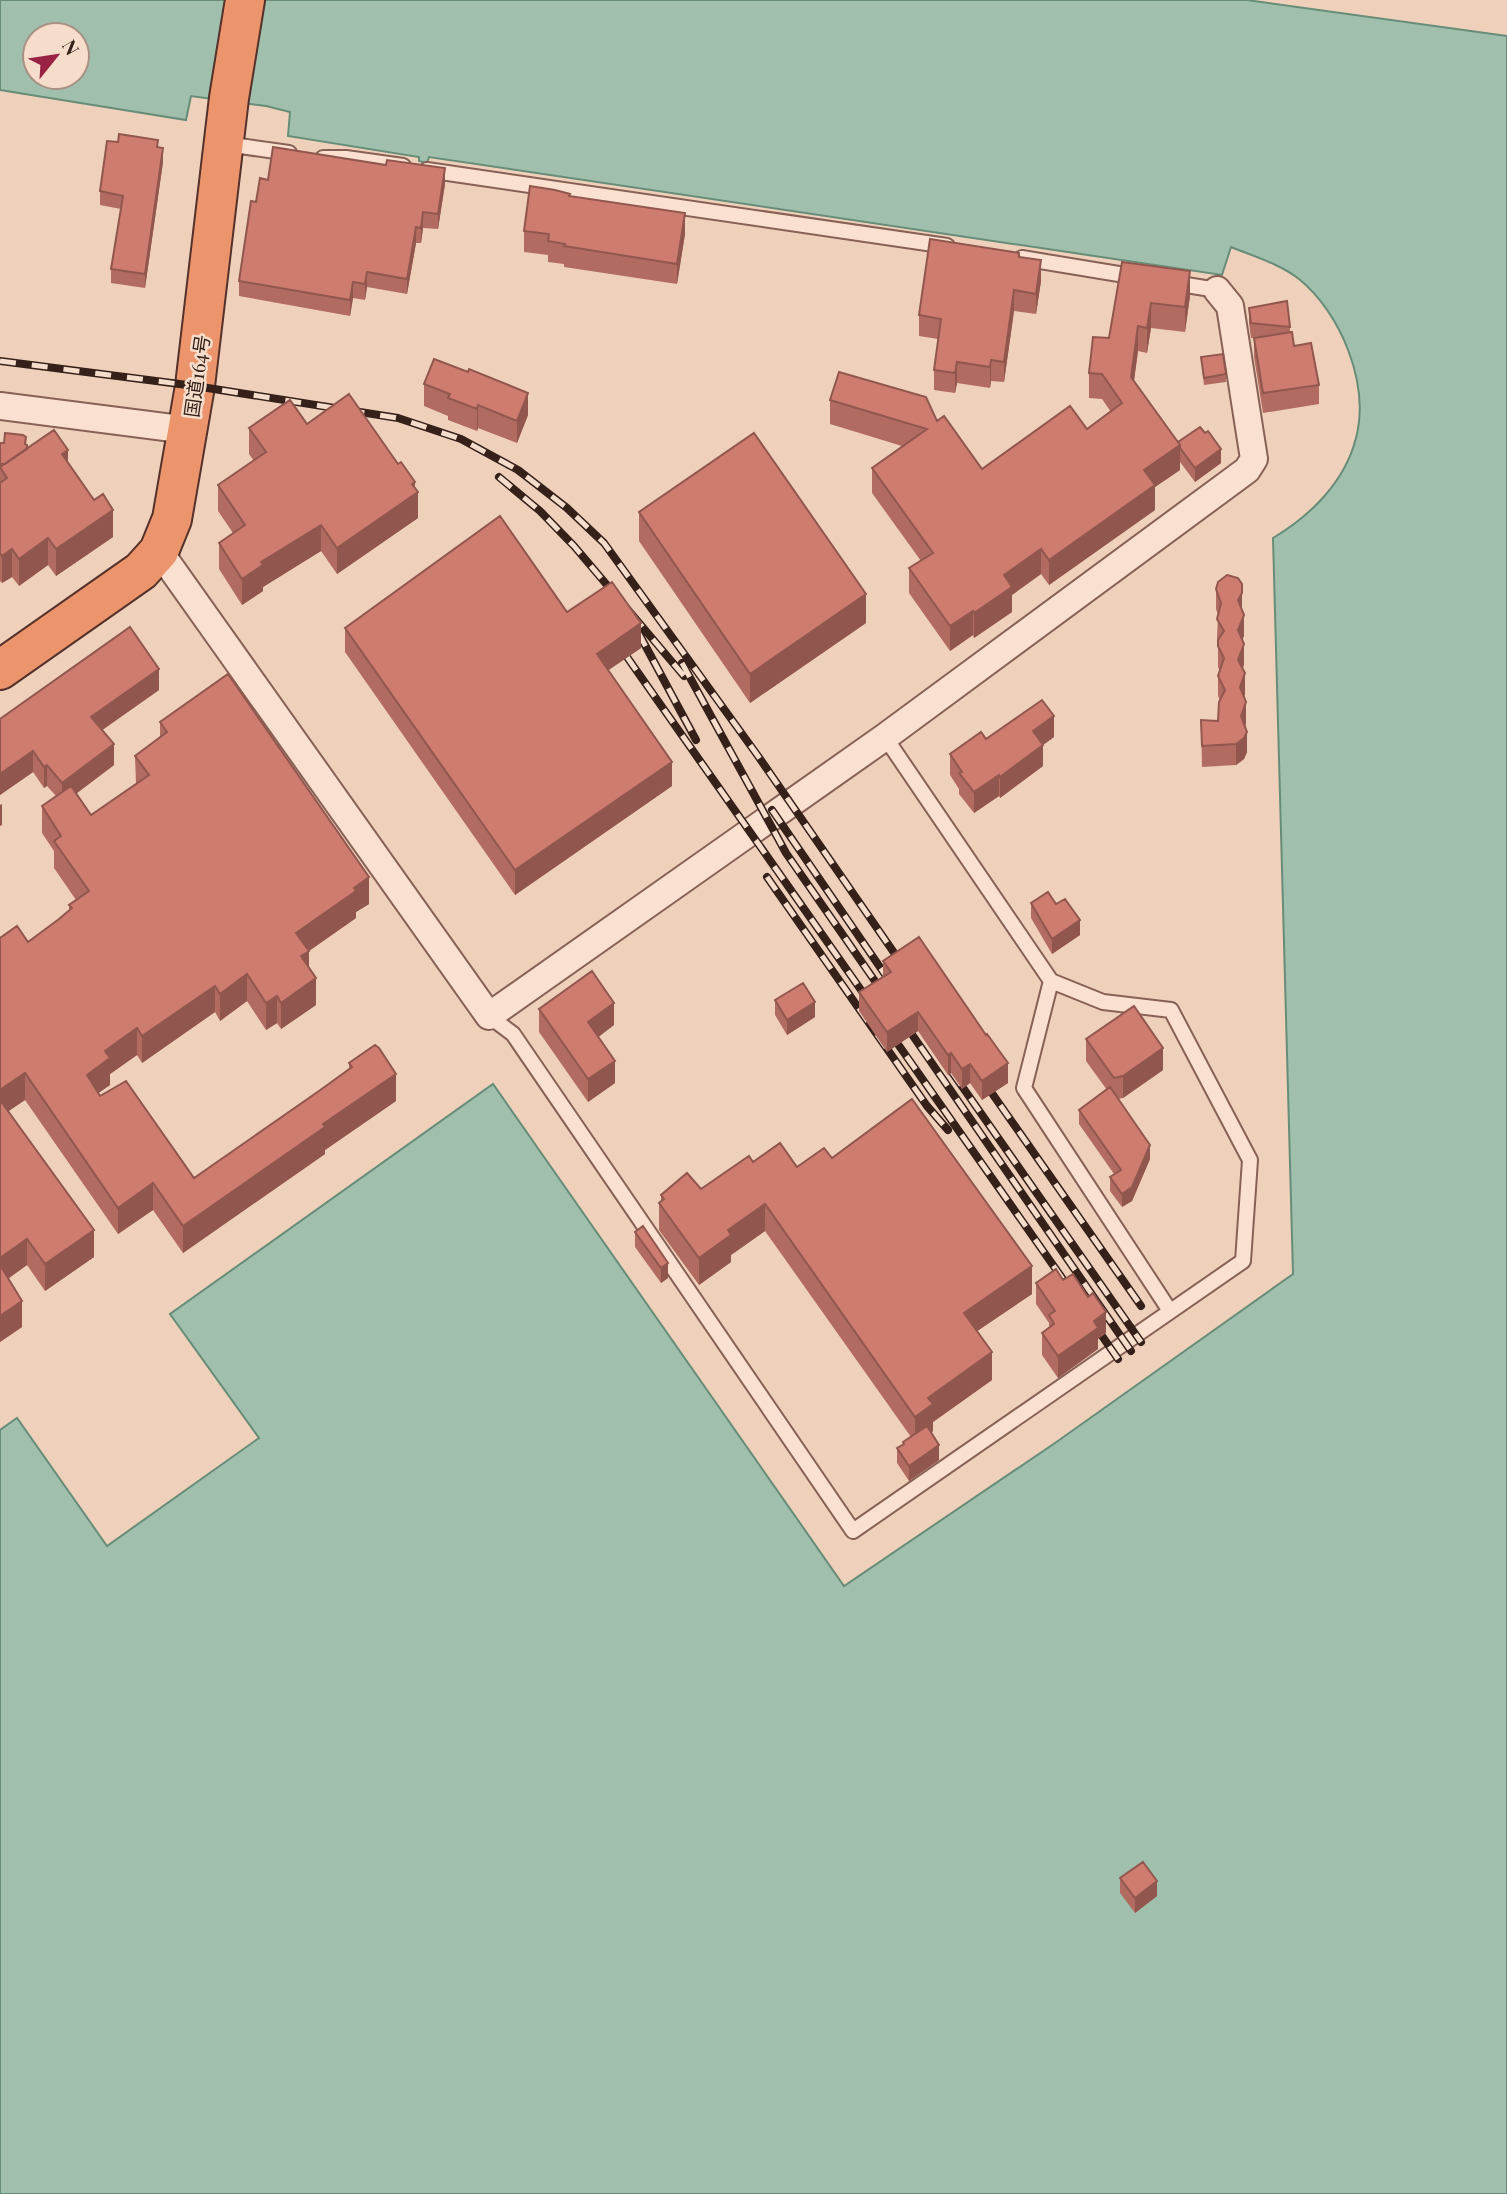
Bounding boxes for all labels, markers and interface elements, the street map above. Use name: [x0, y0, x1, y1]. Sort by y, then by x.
north arrow: [21, 21, 91, 91]
text: N: [57, 35, 86, 60]
street label: 国道164号: [177, 333, 215, 419]

